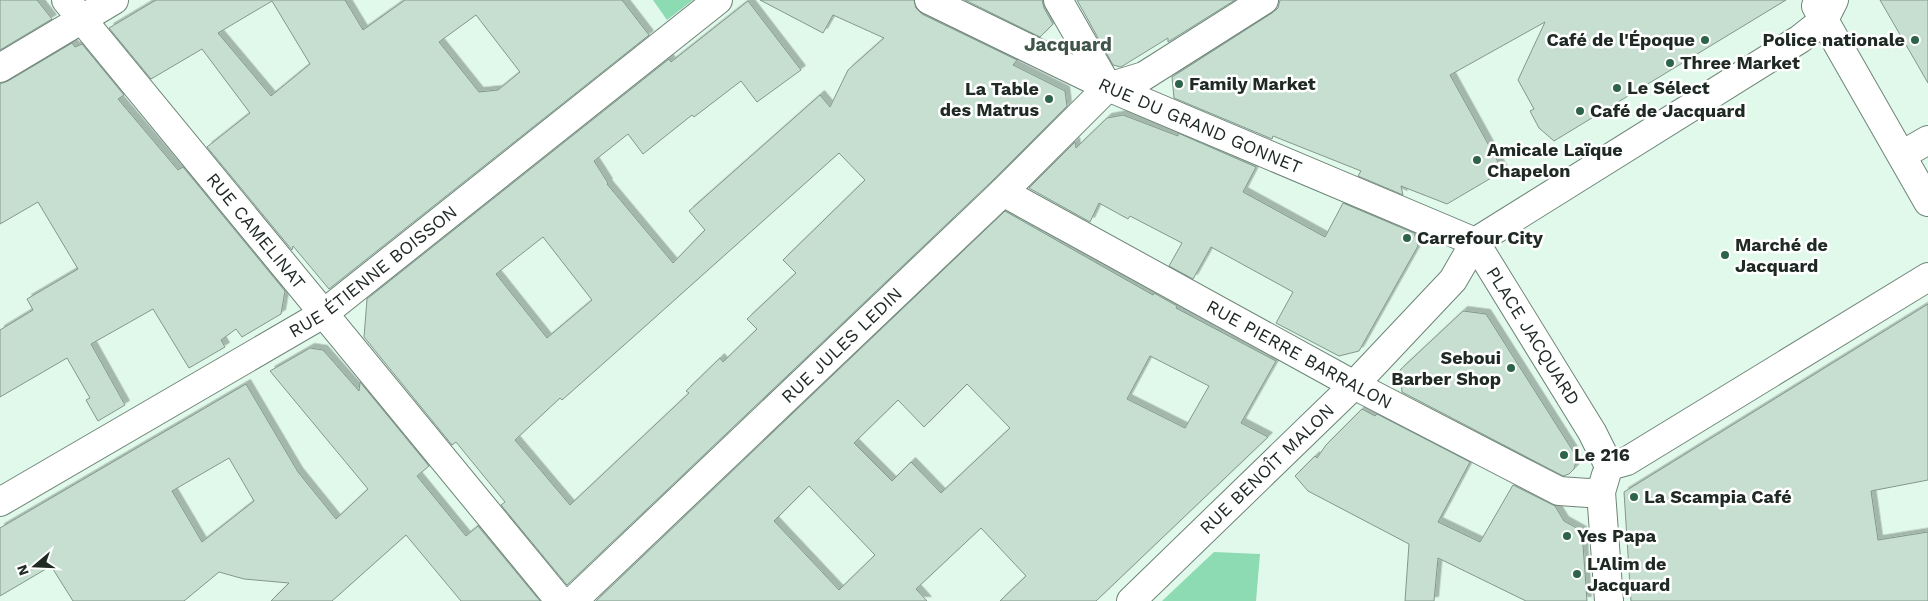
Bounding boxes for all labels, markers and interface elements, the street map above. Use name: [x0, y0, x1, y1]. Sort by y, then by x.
place label: Café de l'Époque: [1546, 29, 1695, 50]
place label: Police nationale: [1763, 29, 1905, 50]
district label: Jacquard: [1024, 33, 1112, 56]
marker: Café de l'Époque: [1699, 34, 1711, 46]
marker: Police nationale: [1909, 34, 1921, 46]
place label: Three Market: [1680, 52, 1800, 73]
marker: Three Market: [1664, 57, 1676, 69]
street label: RUE DU GRAND GONNET: [1095, 73, 1305, 178]
place label: Family Market: [1189, 73, 1316, 94]
place label: Le Sélect: [1627, 77, 1710, 98]
place label: La Table des Matrus: [940, 78, 1039, 120]
marker: Family Market: [1173, 78, 1185, 90]
marker: Le Sélect: [1611, 82, 1623, 94]
marker: La Table des Matrus: [1043, 93, 1055, 105]
place label: Café de Jacquard: [1590, 100, 1745, 121]
marker: Café de Jacquard: [1574, 105, 1586, 117]
place label: Amicale Laïque Chapelon: [1487, 139, 1623, 181]
marker: Amicale Laïque Chapelon: [1471, 154, 1483, 166]
street label: RUE CAMELINAT: [202, 168, 310, 293]
street label: RUE ÉTIENNE BOISSON: [285, 201, 461, 342]
place label: Carrefour City: [1417, 227, 1544, 248]
marker: Carrefour City: [1401, 232, 1413, 244]
place label: Marché de Jacquard: [1735, 234, 1828, 276]
marker: Marché de Jacquard: [1719, 249, 1731, 261]
street label: PLACE JACQUARD: [1482, 263, 1584, 409]
street label: RUE JULES LEDIN: [777, 283, 906, 407]
street label: RUE PIERRE BARRALON: [1203, 295, 1396, 413]
place label: Seboui Barber Shop: [1391, 347, 1501, 389]
marker: Seboui Barber Shop: [1505, 362, 1517, 374]
street label: RUE BENOÎT MALON: [1195, 399, 1338, 538]
place label: Le 216: [1574, 444, 1630, 465]
marker: Le 216: [1558, 449, 1570, 461]
place label: La Scampia Café: [1644, 486, 1792, 507]
marker: La Scampia Café: [1628, 491, 1640, 503]
place label: Yes Papa: [1577, 525, 1657, 546]
marker: Yes Papa: [1561, 530, 1573, 542]
north arrow: [10, 541, 60, 591]
place label: L'Alim de Jacquard: [1587, 553, 1670, 595]
text: N: [13, 563, 32, 578]
marker: L'Alim de Jacquard: [1571, 568, 1583, 580]

